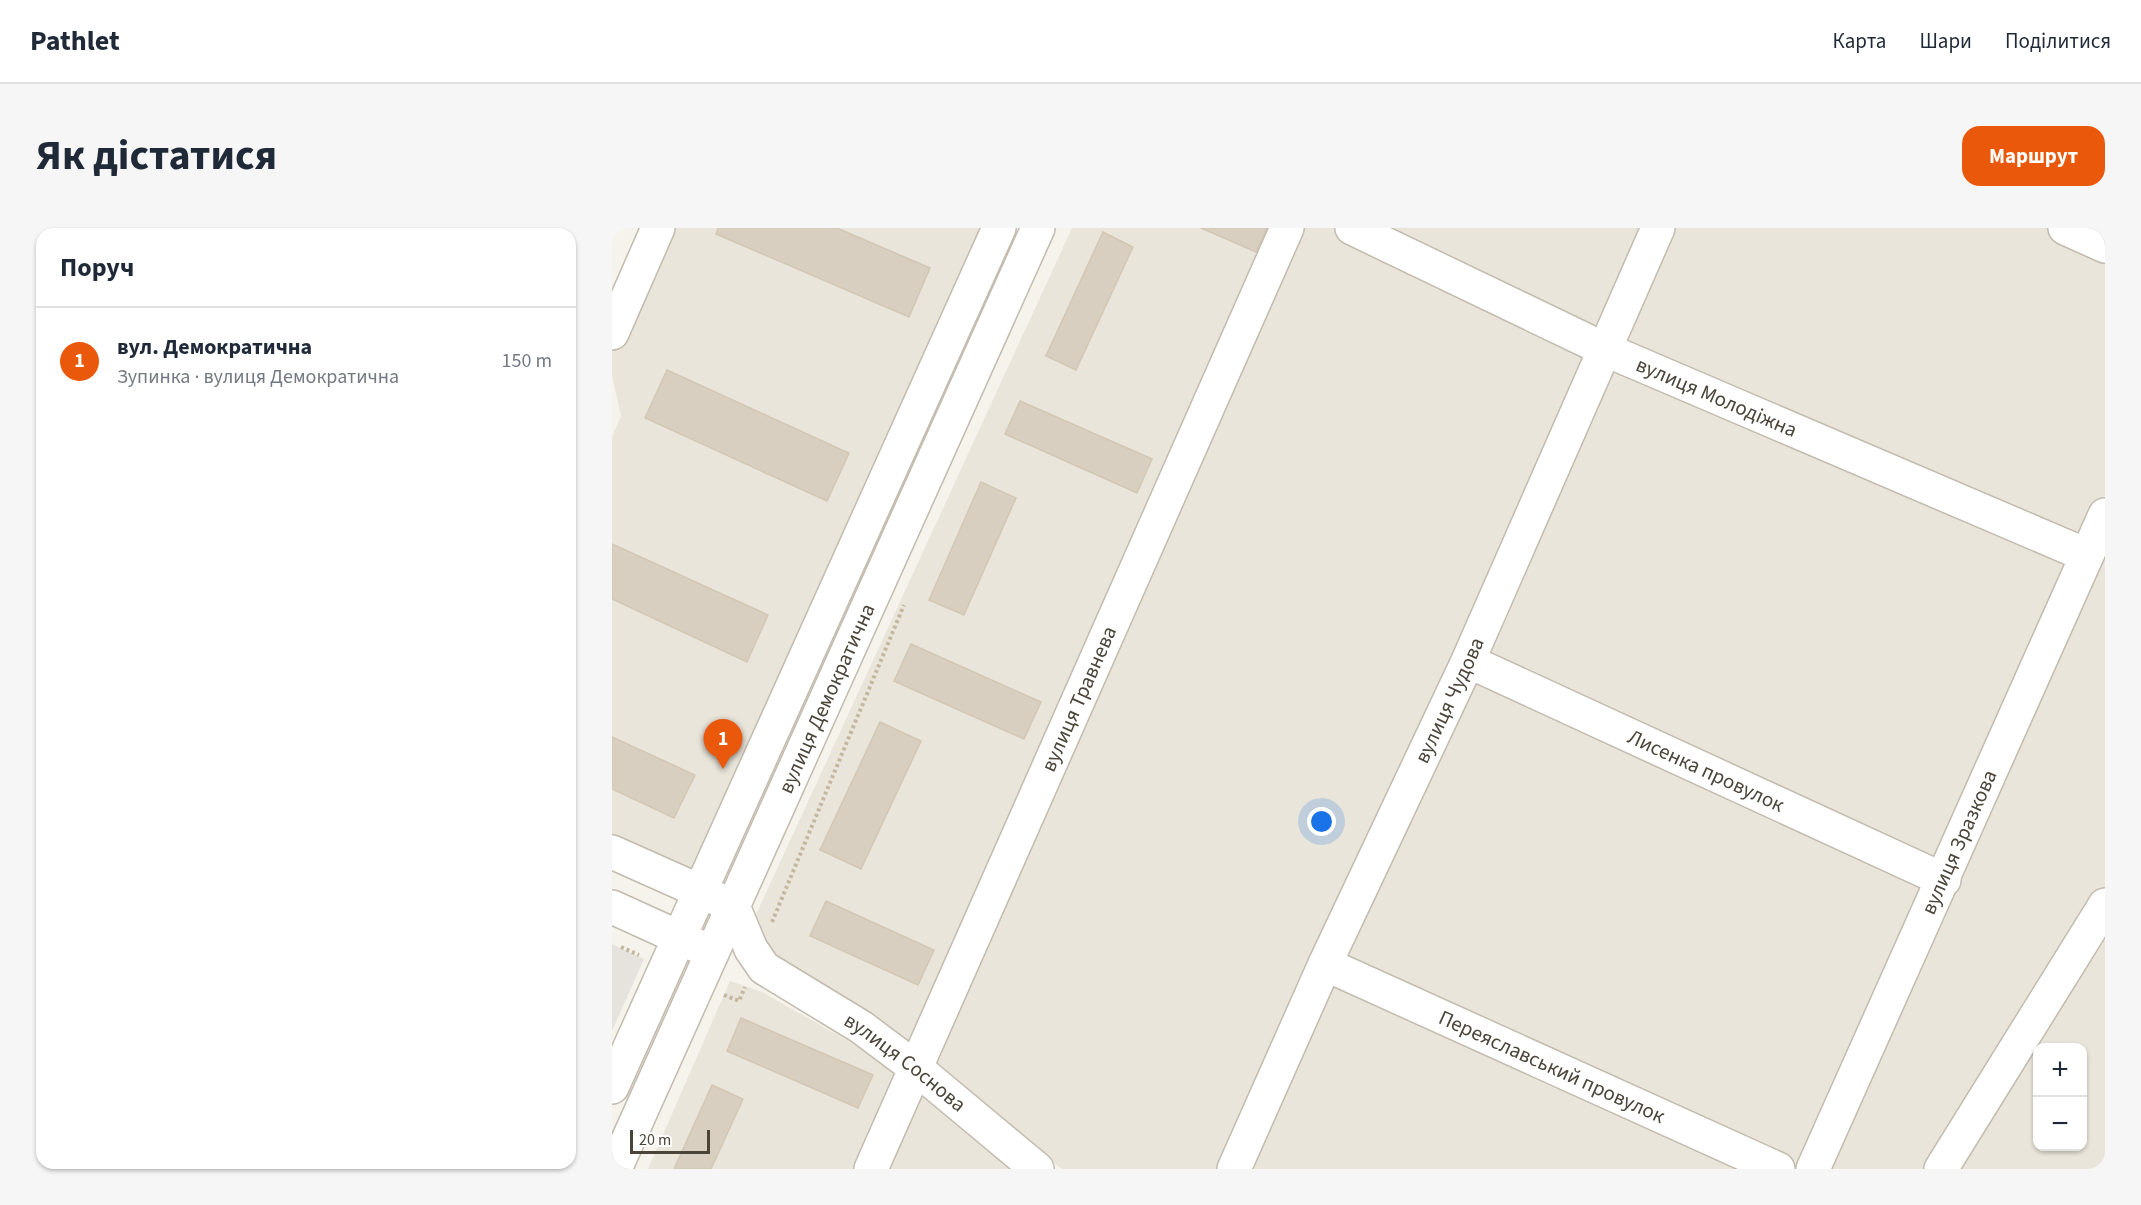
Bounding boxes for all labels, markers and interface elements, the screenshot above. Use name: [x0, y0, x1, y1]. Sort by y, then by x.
text: Pathlet: [30, 21, 120, 61]
text: Карта: [1833, 26, 1886, 56]
text: Шари: [1919, 26, 1972, 56]
text: Поділитися: [2005, 26, 2111, 56]
text: Як дістатися: [36, 126, 277, 186]
button: Маршрут: [1962, 126, 2105, 186]
text: Поруч: [60, 249, 134, 286]
text: вул. Демократична: [117, 331, 312, 363]
text: 1: [74, 347, 85, 375]
text: 150 m: [502, 347, 552, 375]
street label: вулиця Молодіжна: [1631, 349, 1802, 445]
text: Зупинка · вулиця Демократична: [117, 363, 399, 391]
street label: вулиця Демократична: [771, 598, 882, 798]
street label: вулиця Травнева: [1033, 621, 1124, 777]
street label: вулиця Чудова: [1407, 632, 1492, 768]
pin: 1: [704, 720, 742, 769]
street label: Лисенка провулок: [1623, 721, 1790, 820]
street label: вулиця Зразкова: [1913, 765, 2004, 919]
your location: [1307, 807, 1336, 836]
street label: Переяславський провулок: [1434, 1002, 1670, 1131]
street label: вулиця Соснова: [838, 1005, 973, 1119]
map controls: [2033, 1043, 2087, 1151]
button: +: [2033, 1043, 2087, 1097]
button: −: [2033, 1097, 2087, 1151]
scale bar: [630, 1127, 710, 1154]
text: 20 m: [639, 1129, 671, 1151]

